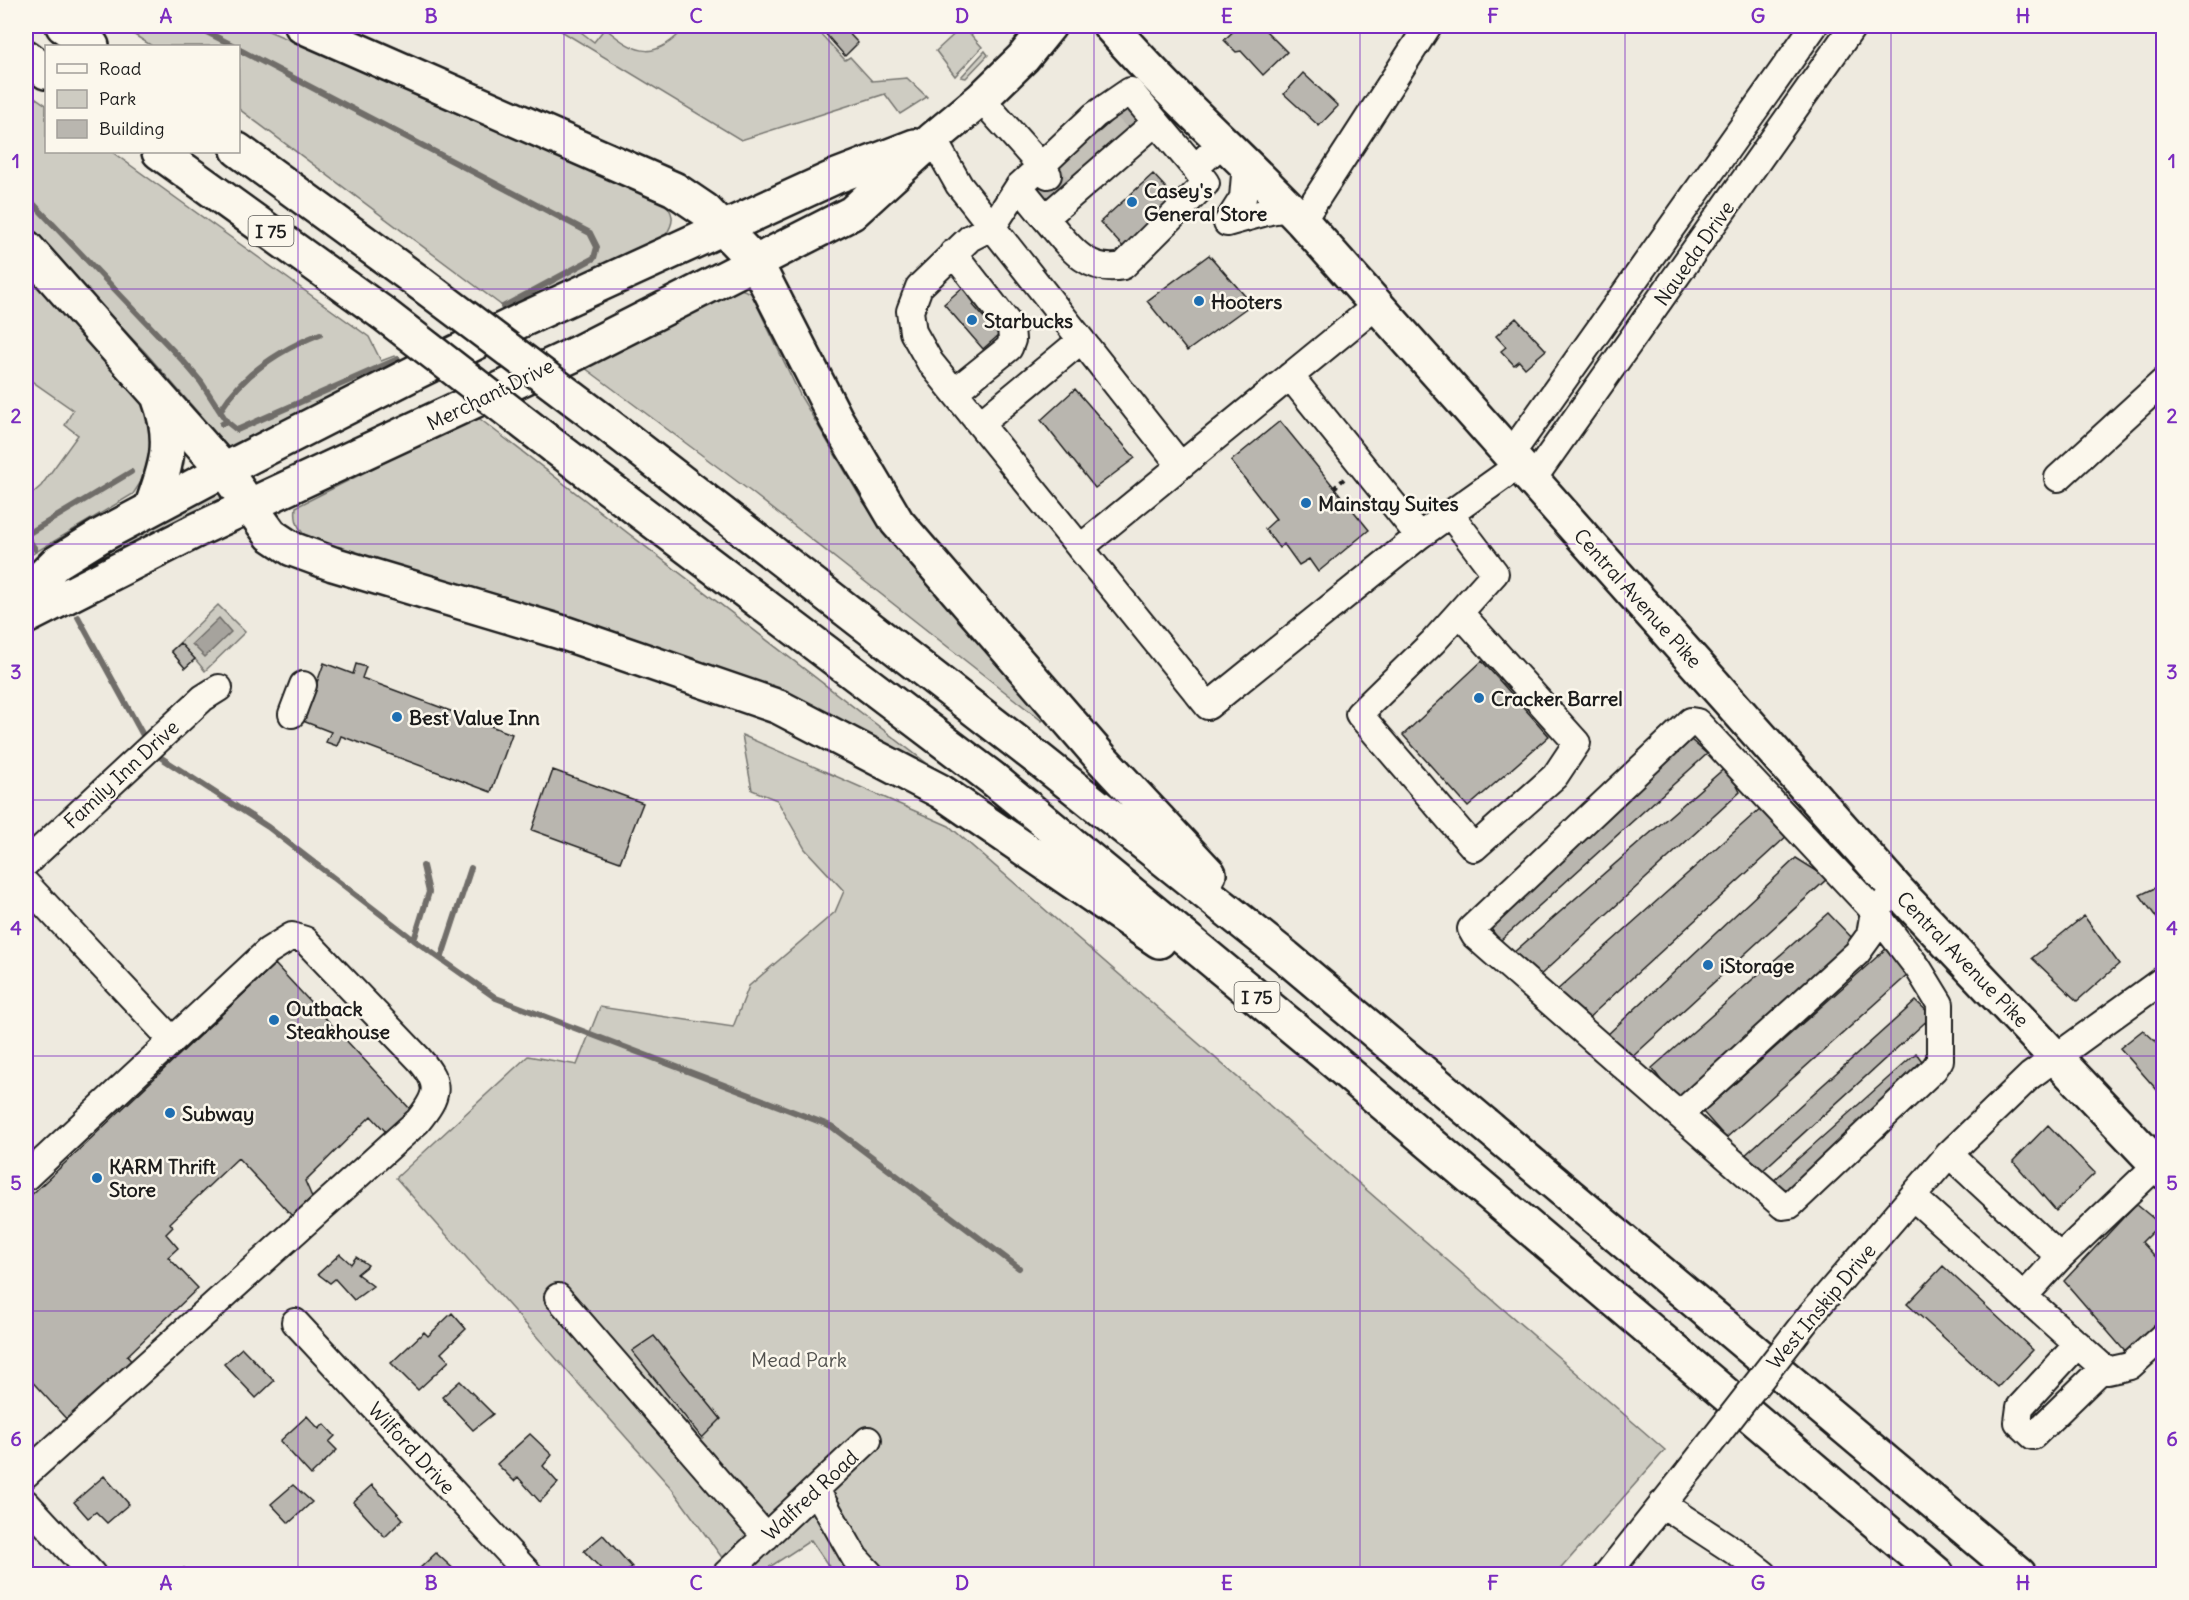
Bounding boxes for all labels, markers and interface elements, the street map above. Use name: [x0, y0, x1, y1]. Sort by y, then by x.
text: A: [160, 3, 173, 28]
text: B: [424, 3, 438, 28]
text: C: [689, 3, 703, 28]
text: D: [955, 3, 969, 28]
text: E: [1221, 3, 1233, 28]
text: F: [1487, 3, 1499, 28]
text: G: [1751, 3, 1765, 28]
text: H: [2016, 3, 2030, 28]
legend: [45, 45, 240, 153]
text: Road: [99, 57, 142, 80]
text: Park: [99, 87, 136, 110]
text: Building: [99, 117, 164, 140]
text: 1: [12, 148, 20, 173]
text: 1: [2168, 148, 2176, 173]
place label: Casey's General Store: [1144, 178, 1267, 226]
marker: Casey's General Store: [1125, 195, 1139, 209]
street label: Naueda Drive: [1649, 196, 1739, 310]
road number: I 75: [248, 216, 294, 246]
place label: Hooters: [1211, 289, 1282, 314]
marker: Hooters: [1192, 294, 1206, 308]
place label: Starbucks: [984, 308, 1073, 333]
marker: Starbucks: [965, 313, 979, 327]
street label: Merchant Drive: [422, 352, 558, 436]
text: 2: [11, 403, 22, 428]
text: 2: [2167, 403, 2178, 428]
place label: Mainstay Suites: [1318, 491, 1459, 516]
marker: Mainstay Suites: [1299, 496, 1313, 510]
street label: Central Avenue Pike: [1569, 523, 1707, 673]
text: 3: [10, 659, 22, 684]
text: 3: [2166, 659, 2178, 684]
place label: Cracker Barrel: [1491, 686, 1623, 711]
marker: Cracker Barrel: [1472, 691, 1486, 705]
place label: Best Value Inn: [409, 705, 540, 730]
marker: Best Value Inn: [390, 710, 404, 724]
street label: Family Inn Drive: [58, 714, 184, 834]
street label: Central Avenue Pike: [1892, 886, 2034, 1032]
text: 4: [10, 915, 22, 940]
text: 4: [2166, 915, 2178, 940]
place label: iStorage: [1720, 953, 1795, 978]
marker: iStorage: [1701, 958, 1715, 972]
road number: I 75: [1234, 982, 1280, 1012]
place label: Outback Steakhouse: [286, 996, 390, 1044]
marker: Outback Steakhouse: [267, 1013, 281, 1027]
place label: Subway: [182, 1101, 254, 1126]
marker: Subway: [163, 1106, 177, 1120]
place label: KARM Thrift Store: [109, 1154, 216, 1202]
text: 5: [10, 1170, 22, 1195]
text: 5: [2166, 1170, 2178, 1195]
marker: KARM Thrift Store: [90, 1171, 104, 1185]
street label: West Inskip Drive: [1761, 1238, 1881, 1374]
park label: Mead Park: [751, 1347, 847, 1372]
street label: Wilford Drive: [363, 1397, 461, 1499]
text: 6: [10, 1426, 22, 1451]
text: 6: [2166, 1426, 2178, 1451]
street label: Walfred Road: [757, 1444, 863, 1546]
text: A: [160, 1570, 173, 1595]
text: B: [424, 1570, 438, 1595]
text: C: [689, 1570, 703, 1595]
text: D: [955, 1570, 969, 1595]
text: E: [1221, 1570, 1233, 1595]
text: F: [1487, 1570, 1499, 1595]
text: G: [1751, 1570, 1765, 1595]
text: H: [2016, 1570, 2030, 1595]

